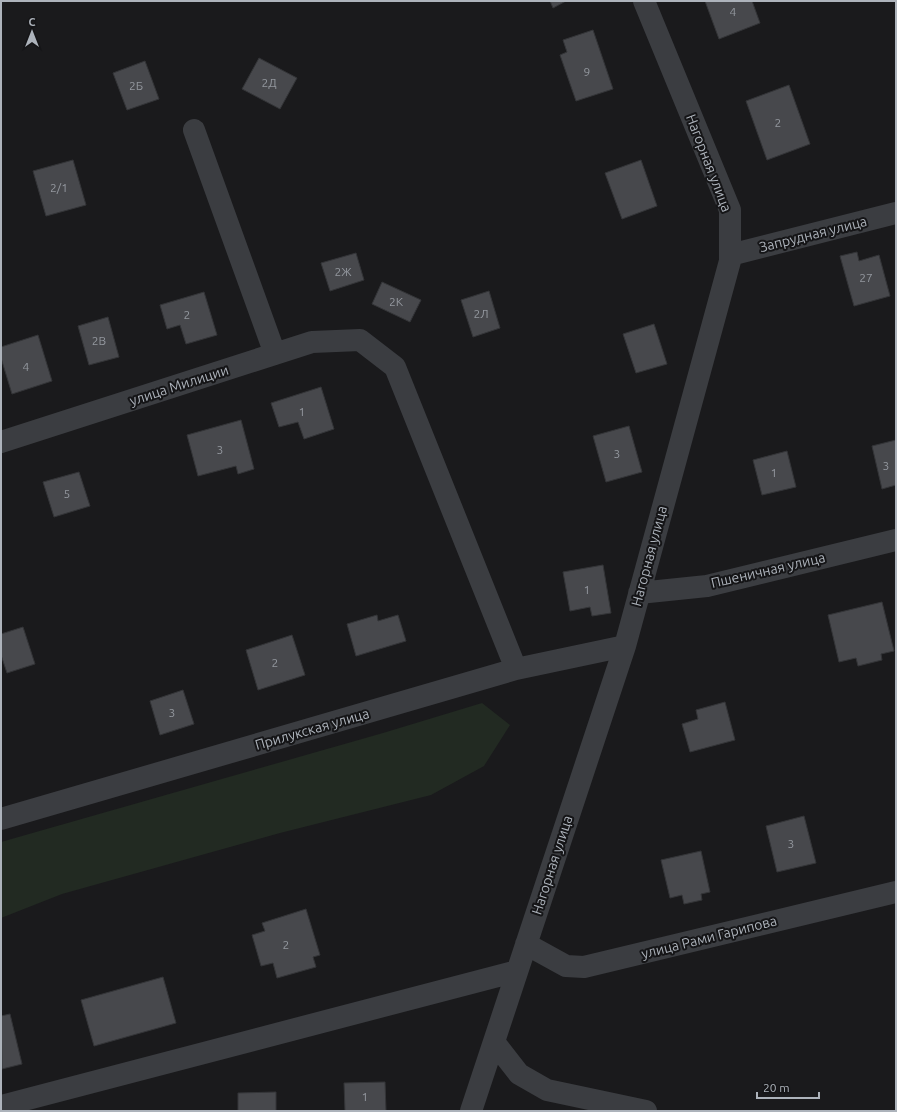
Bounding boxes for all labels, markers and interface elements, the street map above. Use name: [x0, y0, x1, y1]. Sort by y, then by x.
house number: 4: [730, 5, 737, 18]
north arrow: [12, 12, 52, 52]
text: С: [28, 16, 36, 28]
house number: 9: [584, 65, 590, 78]
house number: 2Д: [261, 76, 277, 89]
house number: 2Б: [129, 79, 143, 92]
street label: Нагорная улица: [683, 112, 735, 214]
house number: 2: [775, 116, 781, 129]
house number: 2/1: [50, 181, 68, 194]
street label: Запрудная улица: [757, 213, 869, 255]
house number: 2Ж: [334, 265, 352, 278]
house number: 27: [859, 271, 873, 284]
house number: 2К: [389, 295, 404, 308]
house number: 2Л: [473, 307, 489, 320]
house number: 2: [184, 308, 190, 321]
house number: 2В: [92, 334, 106, 347]
house number: 4: [23, 360, 30, 373]
street label: улица Милиции: [127, 361, 231, 409]
house number: 1: [299, 405, 305, 418]
house number: 3: [217, 443, 223, 456]
house number: 3: [614, 447, 620, 460]
house number: 3: [883, 459, 889, 472]
house number: 1: [771, 466, 777, 479]
house number: 5: [64, 487, 70, 500]
street label: Нагорная улица: [628, 504, 670, 608]
street label: Пшеничная улица: [709, 549, 827, 591]
house number: 1: [584, 583, 590, 596]
house number: 2: [272, 656, 278, 669]
street label: Прилукская улица: [253, 705, 371, 753]
house number: 3: [169, 706, 175, 719]
street label: Нагорная улица: [528, 813, 576, 917]
house number: 3: [788, 837, 794, 850]
street label: улица Рами Гарипова: [640, 912, 778, 962]
house number: 2: [283, 938, 289, 951]
scale bar: [757, 1074, 819, 1100]
text: 20 m: [763, 1081, 790, 1094]
house number: 1: [362, 1090, 368, 1103]

